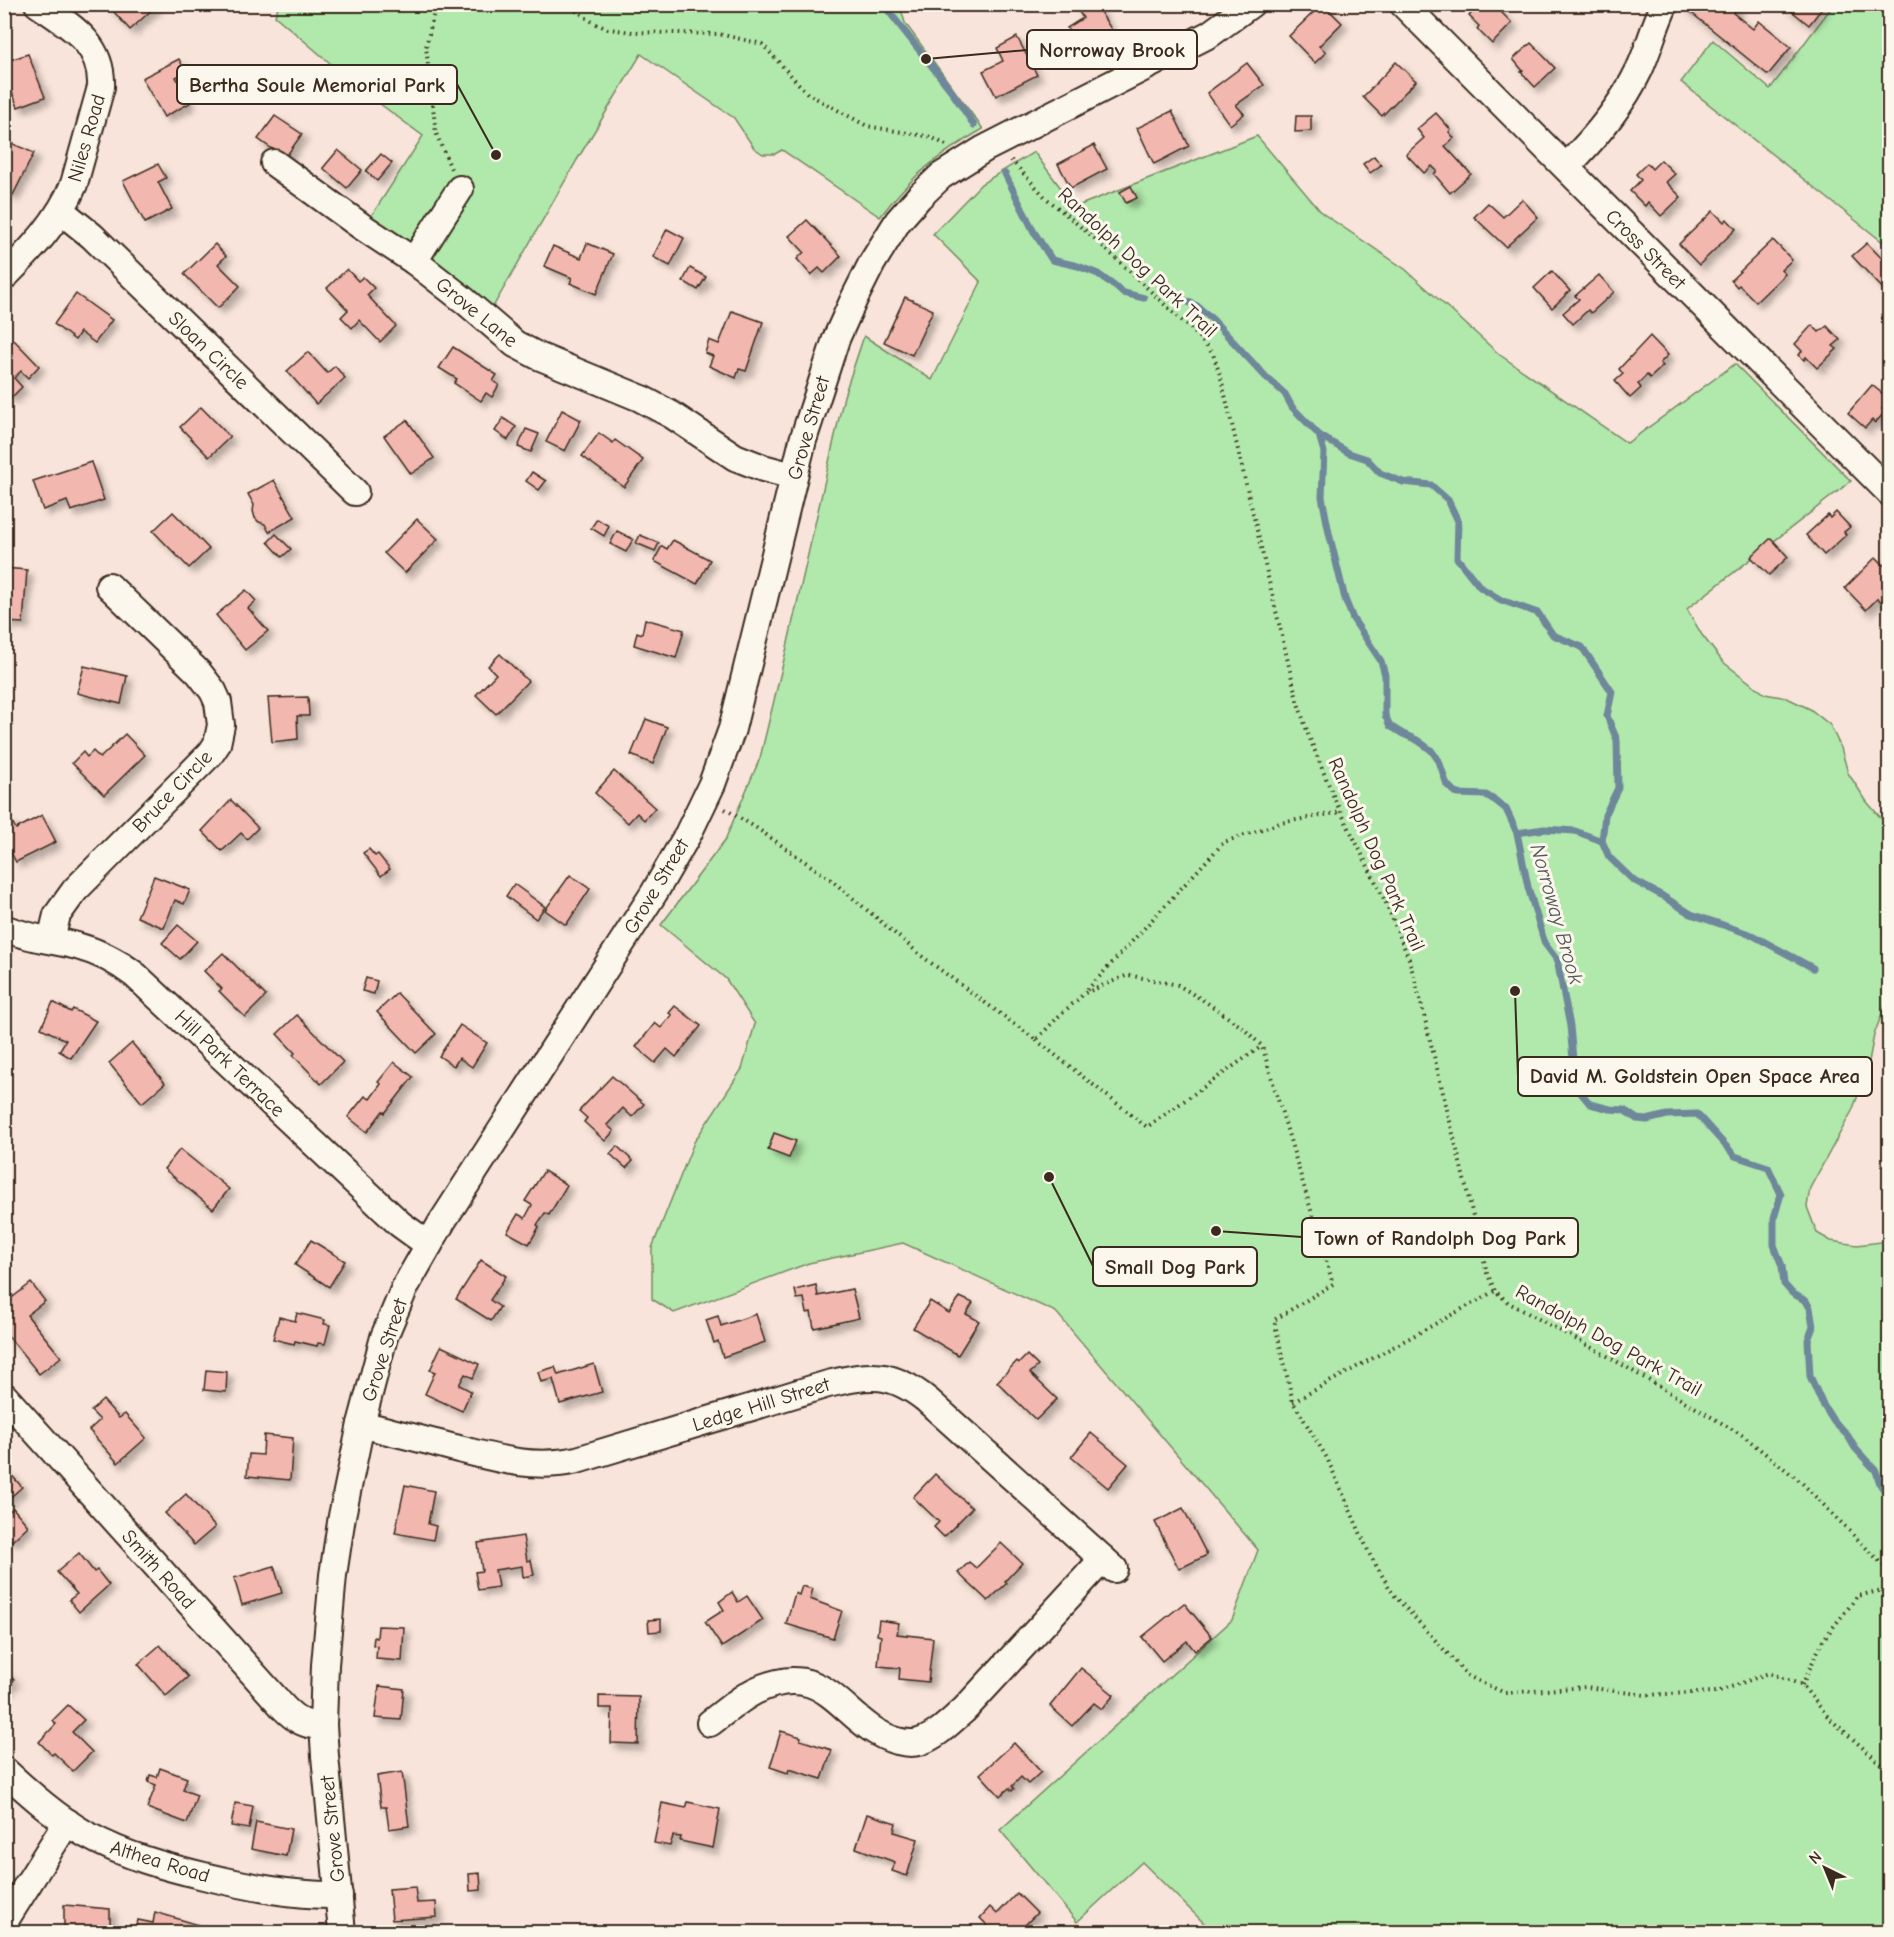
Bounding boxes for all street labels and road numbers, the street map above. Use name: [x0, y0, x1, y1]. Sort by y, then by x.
street label: Niles Road: [63, 92, 110, 185]
street label: Randolph Dog Park Trail: [1053, 183, 1222, 342]
street label: Cross Street: [1601, 205, 1691, 295]
street label: Grove Lane: [431, 273, 522, 352]
street label: Sloan Circle: [164, 307, 253, 394]
street label: Grove Street: [783, 372, 835, 483]
street label: Bruce Circle: [128, 746, 217, 837]
street label: Randolph Dog Park Trail: [1323, 754, 1430, 954]
street label: Grove Street: [619, 833, 695, 938]
street label: Hill Park Terrace: [170, 1005, 289, 1122]
street label: Randolph Dog Park Trail: [1512, 1280, 1706, 1401]
street label: Grove Street: [357, 1294, 412, 1405]
street label: Ledge Hill Street: [690, 1372, 834, 1436]
street label: Smith Road: [117, 1525, 200, 1614]
street label: Grove Street: [315, 1773, 350, 1883]
street label: Althea Road: [107, 1835, 212, 1887]

